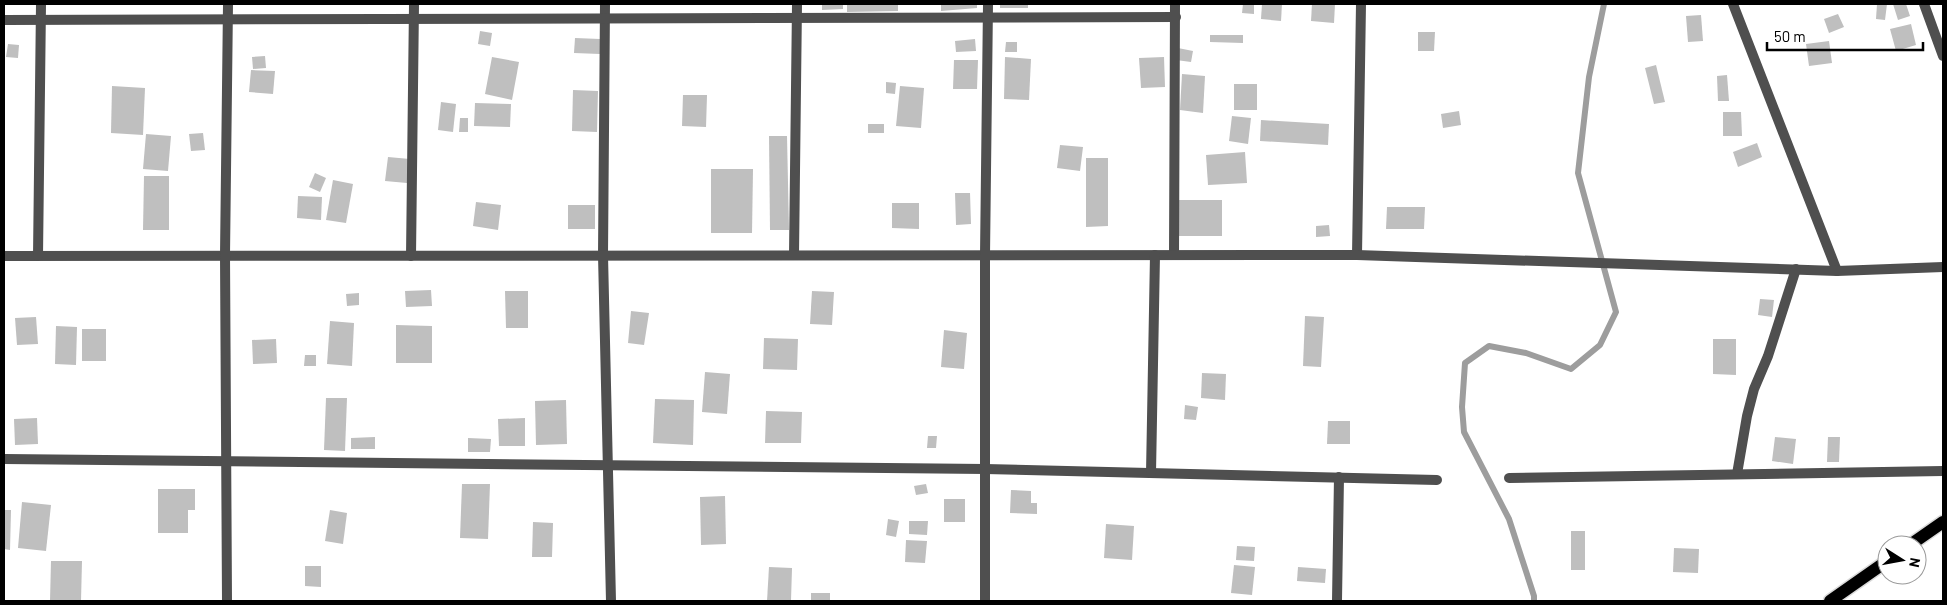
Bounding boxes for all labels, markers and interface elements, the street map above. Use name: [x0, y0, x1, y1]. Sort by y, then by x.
scale bar: [1767, 20, 1923, 52]
text: 50 m: [1774, 27, 1806, 45]
north arrow: [1877, 535, 1927, 585]
text: N: [1906, 556, 1924, 569]

